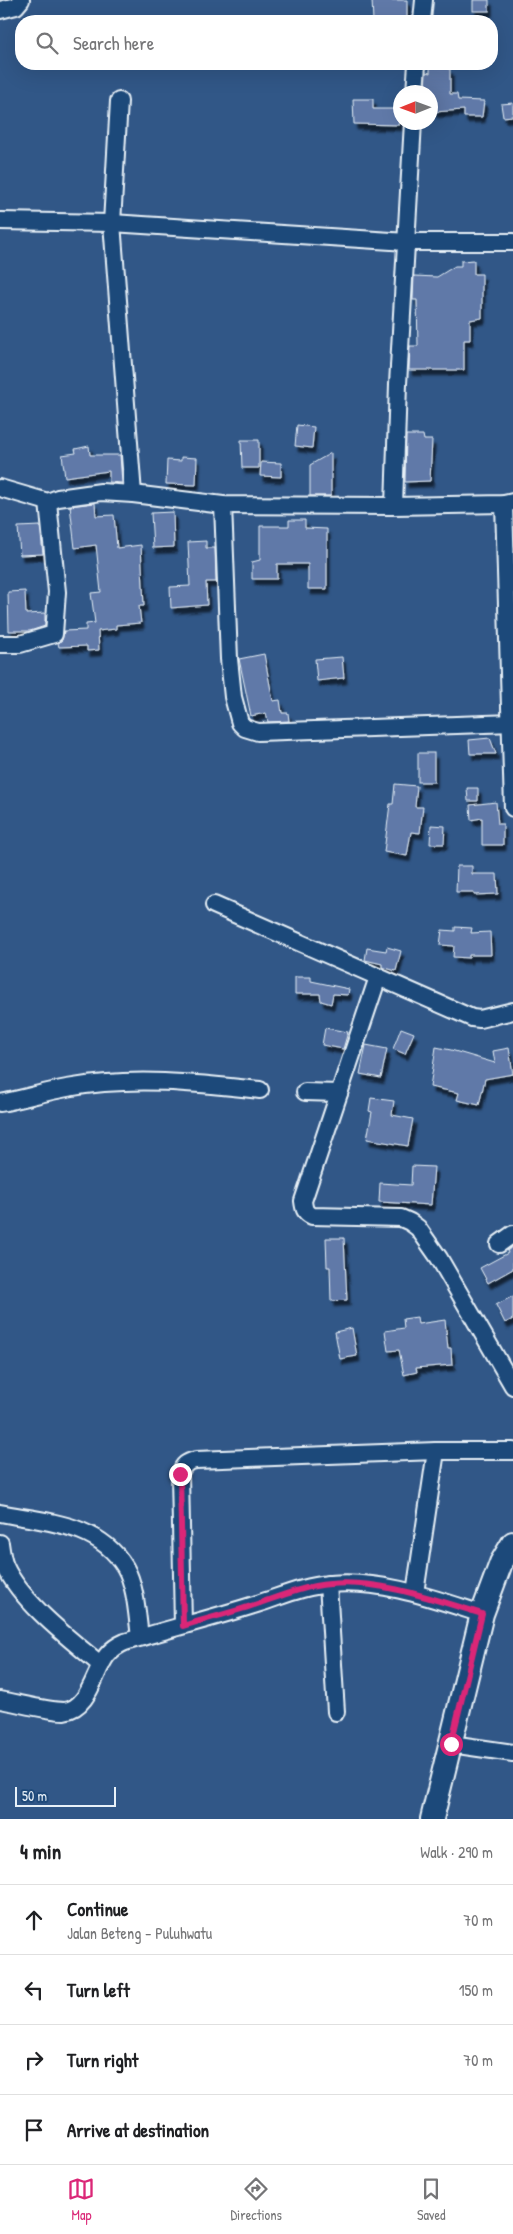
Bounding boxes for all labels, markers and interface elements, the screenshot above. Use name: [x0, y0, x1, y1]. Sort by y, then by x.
search box: [15, 15, 498, 70]
icon: search: [33, 29, 61, 57]
text: Search here: [73, 30, 154, 56]
north arrow: [393, 85, 438, 130]
route end: [169, 1463, 192, 1486]
route start: [440, 1733, 463, 1756]
scale bar: [15, 1784, 116, 1807]
text: 50 m: [22, 1786, 47, 1805]
text: 4 min: [20, 1837, 61, 1866]
text: Walk · 290 m: [420, 1841, 493, 1863]
text: Continue: [67, 1896, 128, 1922]
icon: ahead: [20, 1906, 48, 1934]
text: 70 m: [463, 1909, 493, 1931]
text: Jalan Beteng - Puluhwatu: [67, 1922, 212, 1944]
icon: left: [20, 1976, 48, 2004]
text: Turn left: [67, 1977, 130, 2003]
text: 150 m: [459, 1979, 493, 2001]
icon: right: [20, 2046, 48, 2074]
text: Turn right: [67, 2047, 138, 2073]
text: 70 m: [463, 2049, 493, 2071]
icon: arrive: [20, 2116, 48, 2144]
text: Arrive at destination: [67, 2117, 209, 2143]
tab: Map: [67, 2175, 95, 2224]
tab: Directions: [230, 2175, 282, 2224]
tab: Saved: [417, 2175, 446, 2224]

